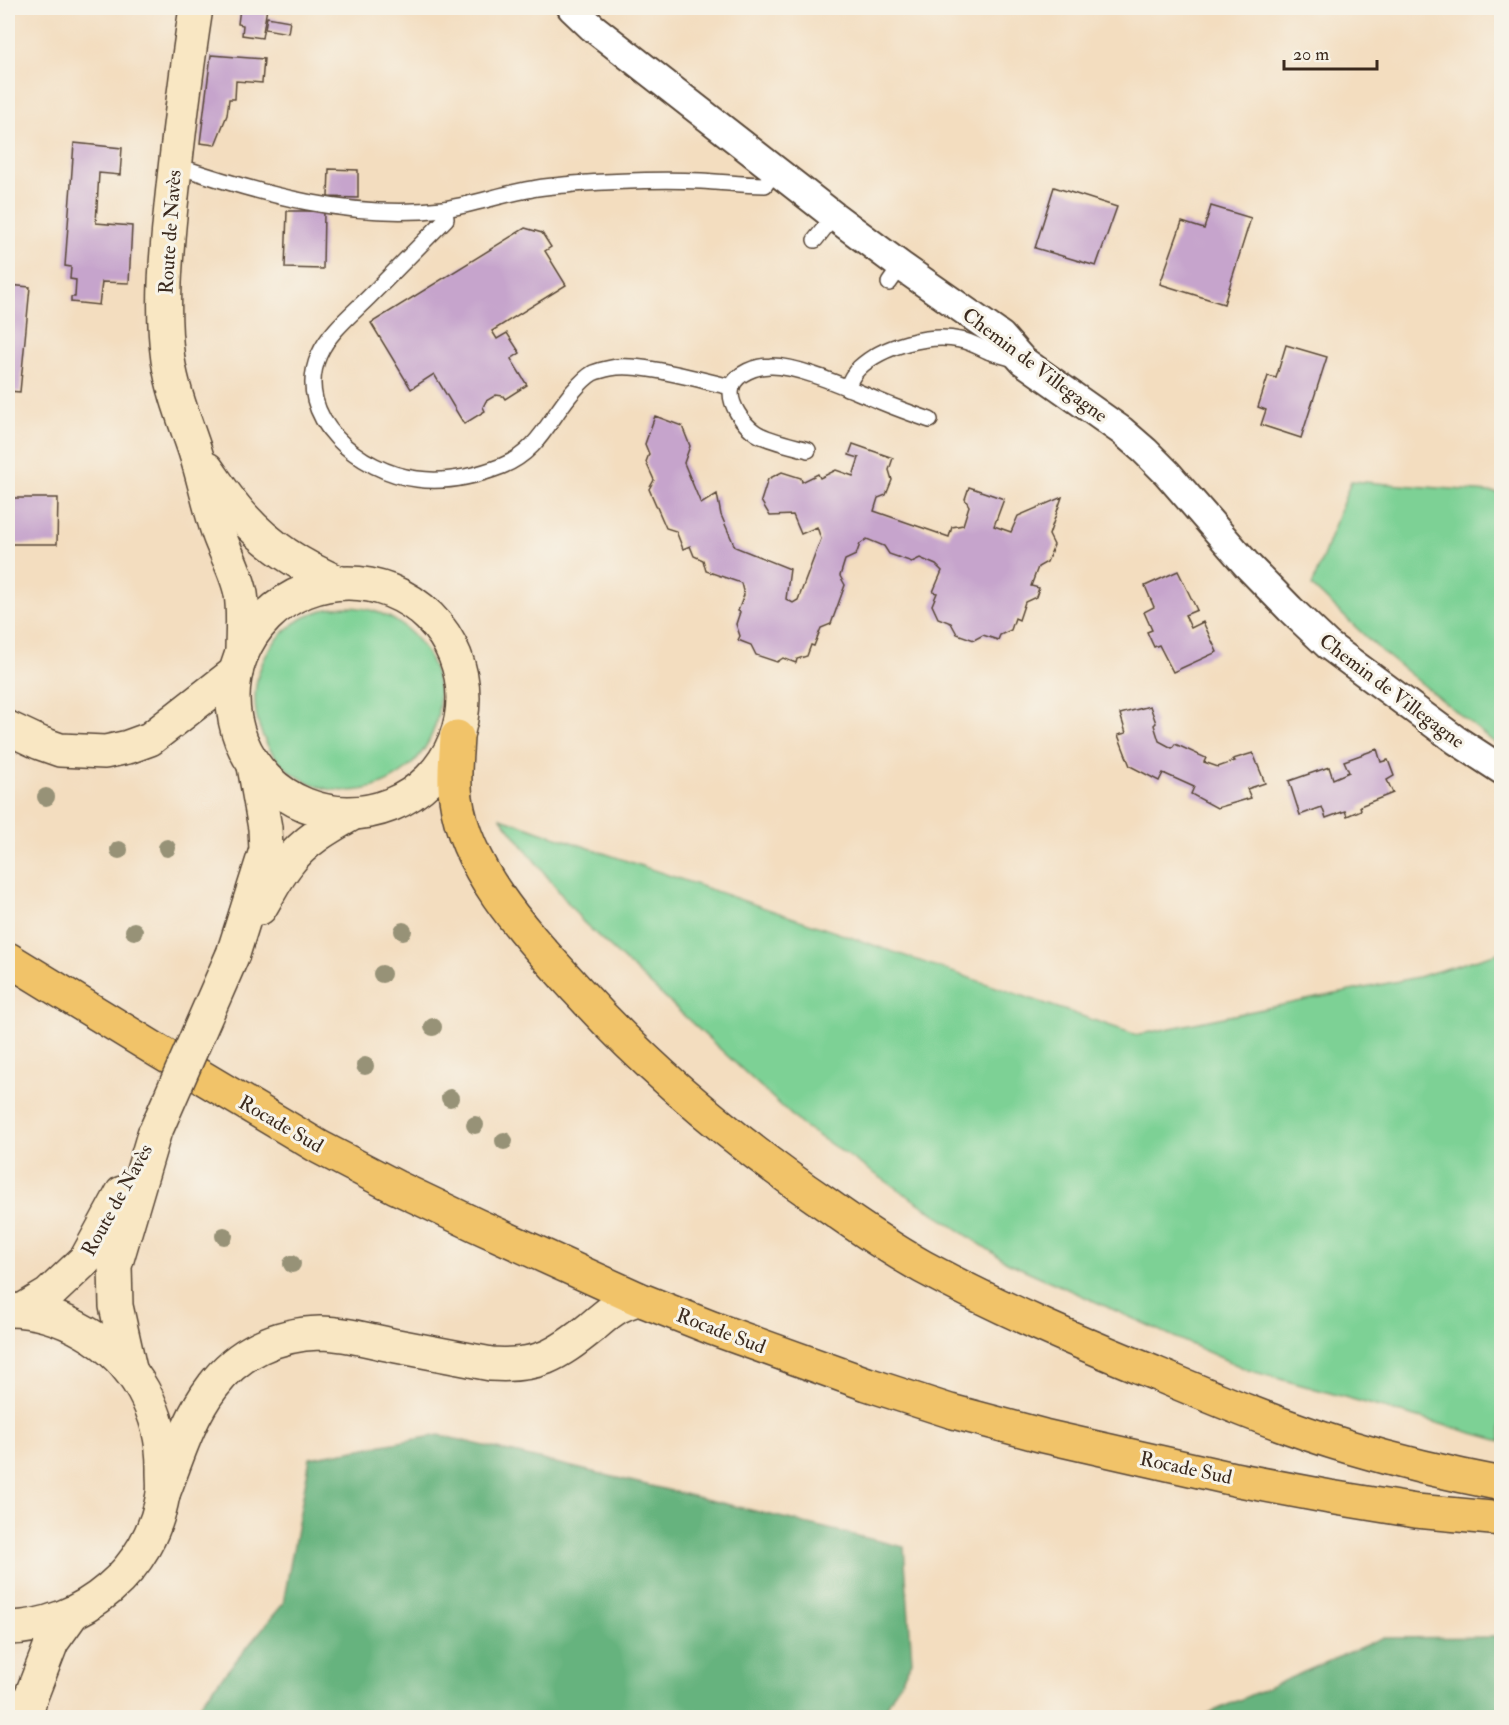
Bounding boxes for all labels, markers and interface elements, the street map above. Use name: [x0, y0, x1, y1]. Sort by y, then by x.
scale bar: [1284, 33, 1377, 71]
text: 20 m: [1293, 43, 1329, 66]
street label: Route de Navès: [153, 169, 187, 295]
street label: Chemin de Villegagne: [957, 302, 1113, 428]
street label: Chemin de Villegagne: [1314, 628, 1470, 754]
street label: Rocade Sud: [234, 1090, 328, 1158]
street label: Route de Navès: [76, 1139, 158, 1260]
street label: Rocade Sud: [673, 1303, 769, 1360]
street label: Rocade Sud: [1138, 1446, 1235, 1490]

